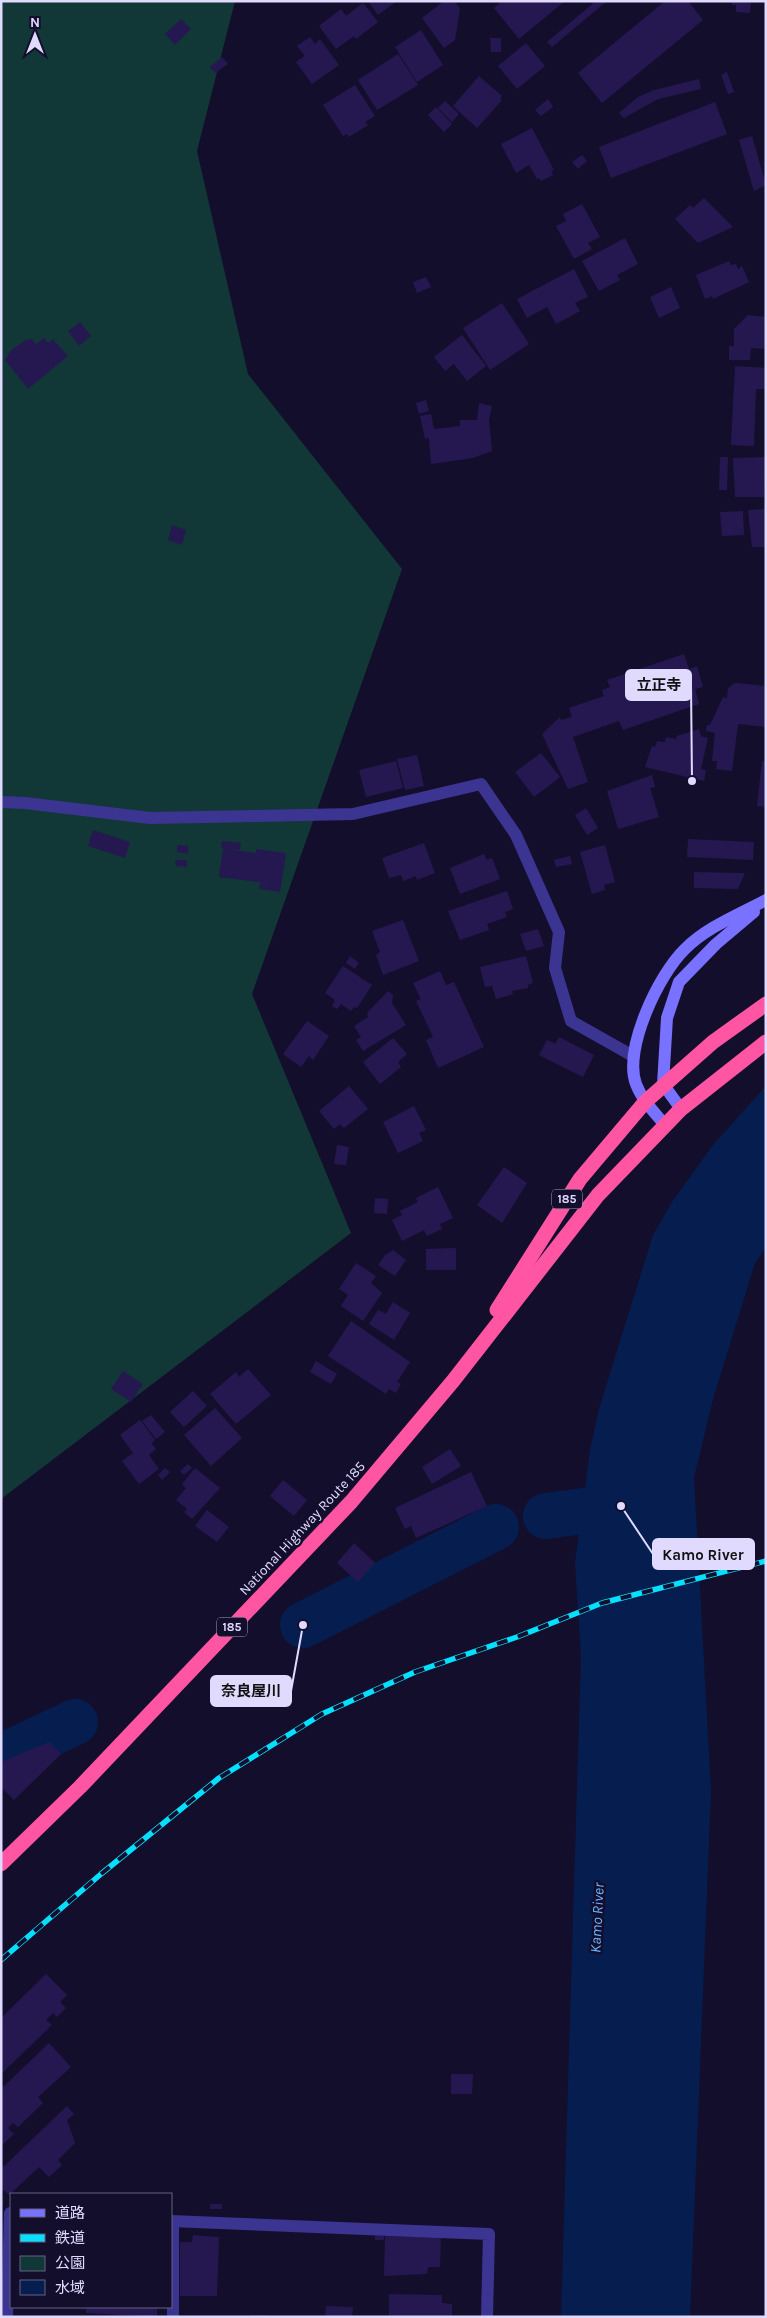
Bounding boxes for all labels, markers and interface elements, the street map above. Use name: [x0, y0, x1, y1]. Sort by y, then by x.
north arrow: [10, 10, 60, 60]
text: N: [30, 14, 40, 31]
callout: 立正寺: [626, 670, 691, 700]
text: 立正寺: [636, 676, 682, 694]
road number: 185: [552, 1190, 582, 1208]
street label: National Highway Route 185: [236, 1458, 369, 1599]
callout: Kamo River: [653, 1539, 754, 1569]
text: Kamo River: [662, 1546, 744, 1564]
road number: 185: [217, 1618, 247, 1636]
callout: 奈良屋川: [211, 1676, 291, 1706]
text: 奈良屋川: [221, 1682, 281, 1700]
water label: Kamo River: [586, 1882, 608, 1954]
legend: [10, 2193, 172, 2308]
text: 道路: [55, 2204, 85, 2222]
text: 鉄道: [55, 2229, 85, 2247]
text: 公園: [55, 2254, 85, 2272]
text: 水域: [55, 2279, 85, 2297]

